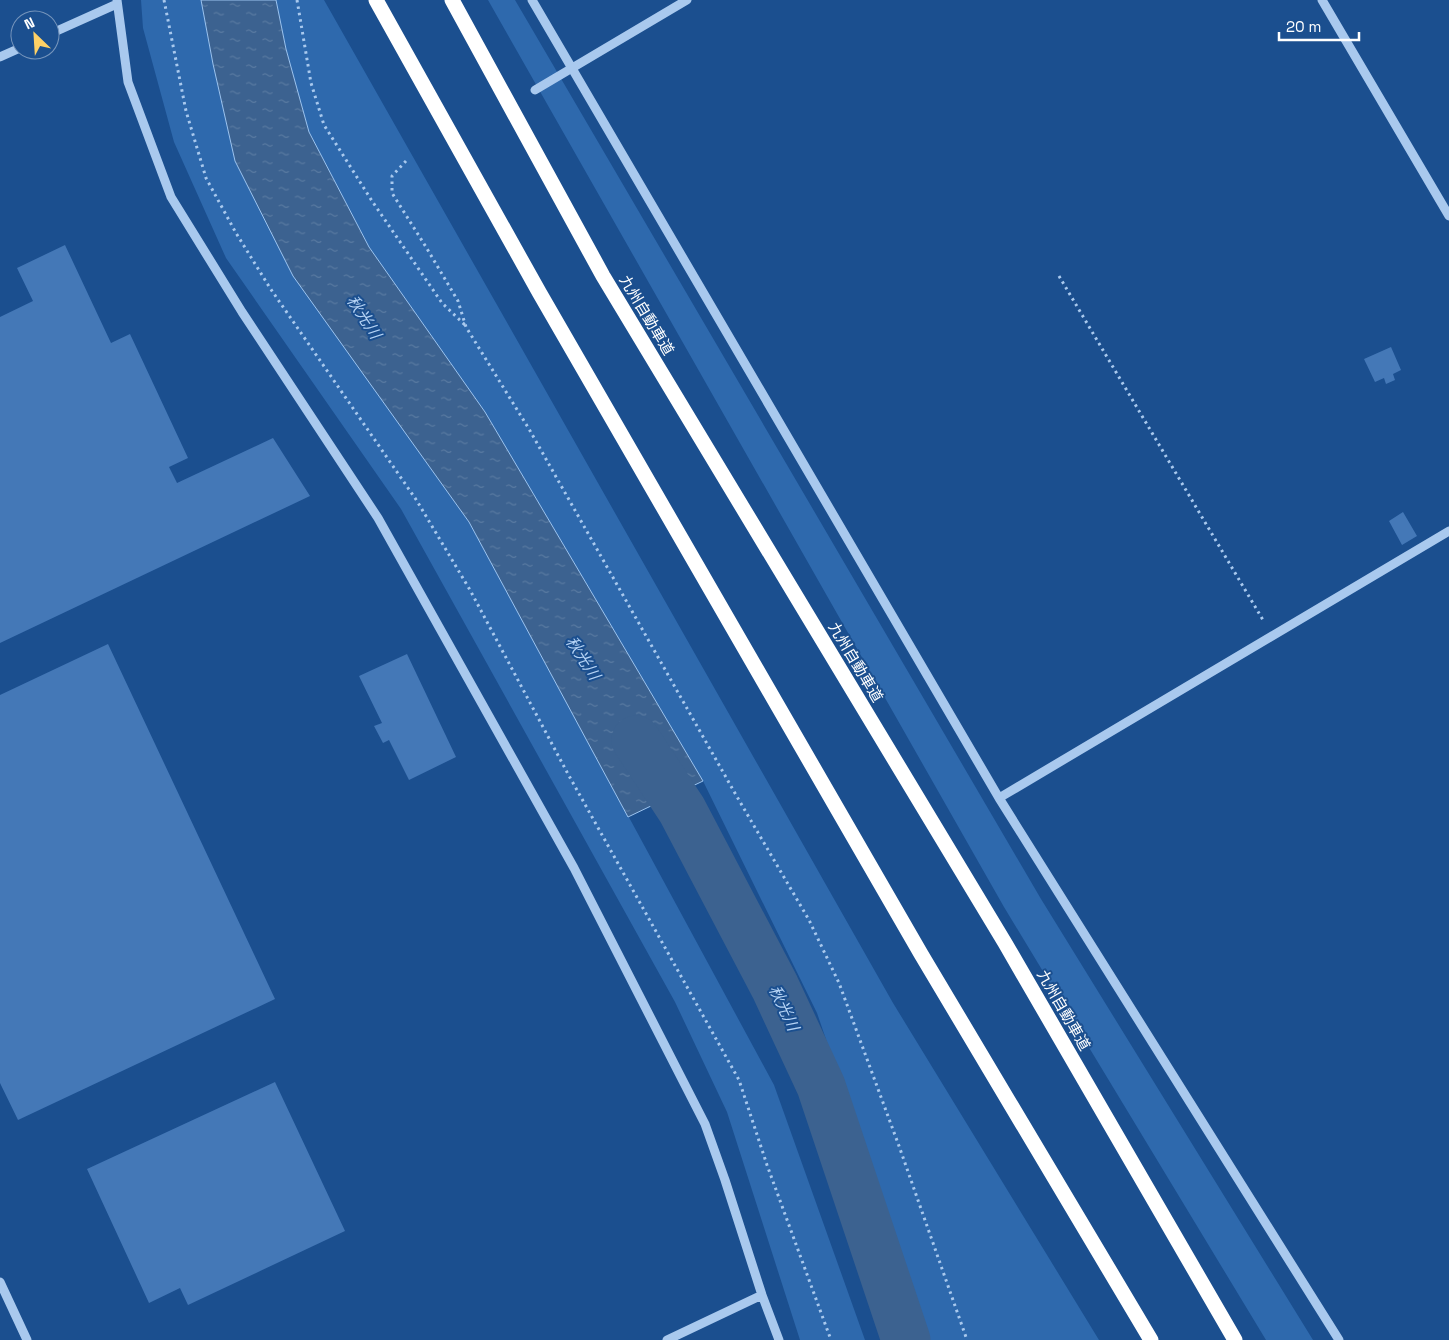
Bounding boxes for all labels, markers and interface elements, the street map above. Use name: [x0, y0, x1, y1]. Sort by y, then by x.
north arrow: [10, 10, 60, 60]
scale bar: [1279, 10, 1359, 42]
text: N: [21, 13, 38, 33]
text: 20 m: [1286, 17, 1321, 36]
street label: 九州自動車道: [616, 272, 678, 358]
water label: 秋光川: [342, 291, 387, 345]
street label: 九州自動車道: [825, 619, 887, 705]
water label: 秋光川: [561, 632, 606, 686]
street label: 九州自動車道: [1033, 966, 1095, 1054]
water label: 秋光川: [764, 982, 805, 1036]

